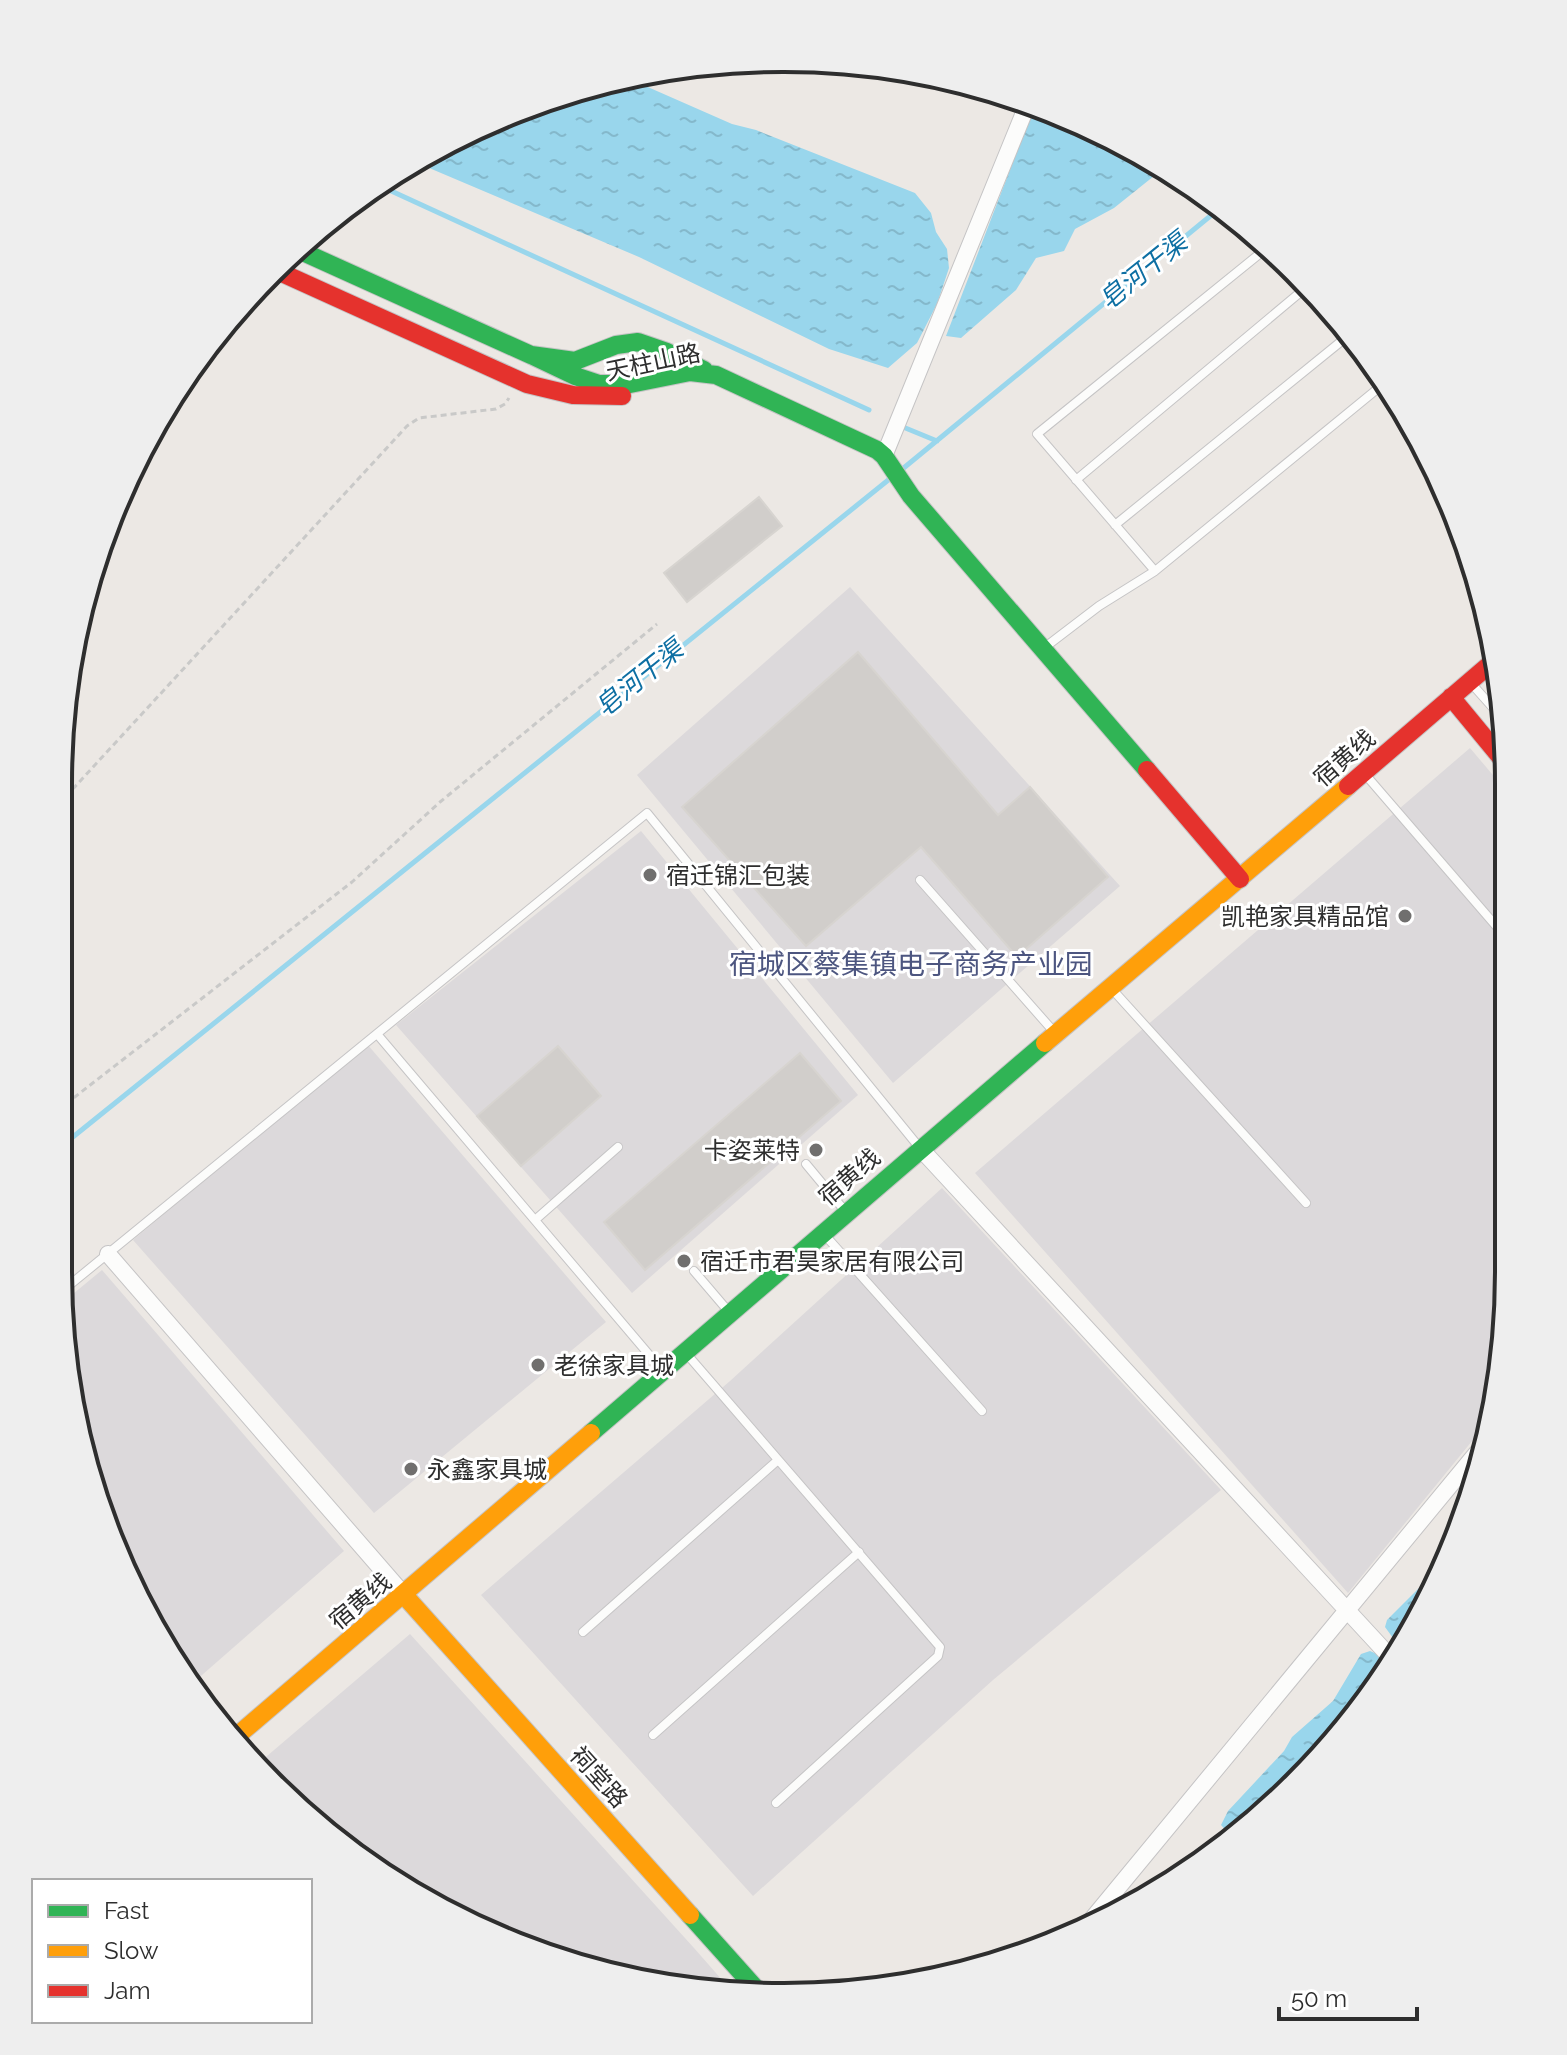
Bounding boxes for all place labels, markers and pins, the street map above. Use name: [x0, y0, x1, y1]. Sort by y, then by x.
place label: 宿迁锦汇包装: [666, 861, 810, 890]
marker: 宿迁锦汇包装: [641, 866, 659, 884]
place label: 凯艳家具精品馆: [1221, 902, 1389, 931]
marker: 凯艳家具精品馆: [1396, 907, 1414, 925]
place label: 卡姿莱特: [704, 1136, 800, 1165]
marker: 卡姿莱特: [807, 1141, 825, 1159]
place label: 宿迁市君昊家居有限公司: [700, 1247, 964, 1276]
marker: 宿迁市君昊家居有限公司: [675, 1252, 693, 1270]
place label: 老徐家具城: [554, 1351, 674, 1380]
marker: 老徐家具城: [529, 1356, 547, 1374]
place label: 永鑫家具城: [427, 1455, 547, 1484]
marker: 永鑫家具城: [402, 1460, 420, 1478]

